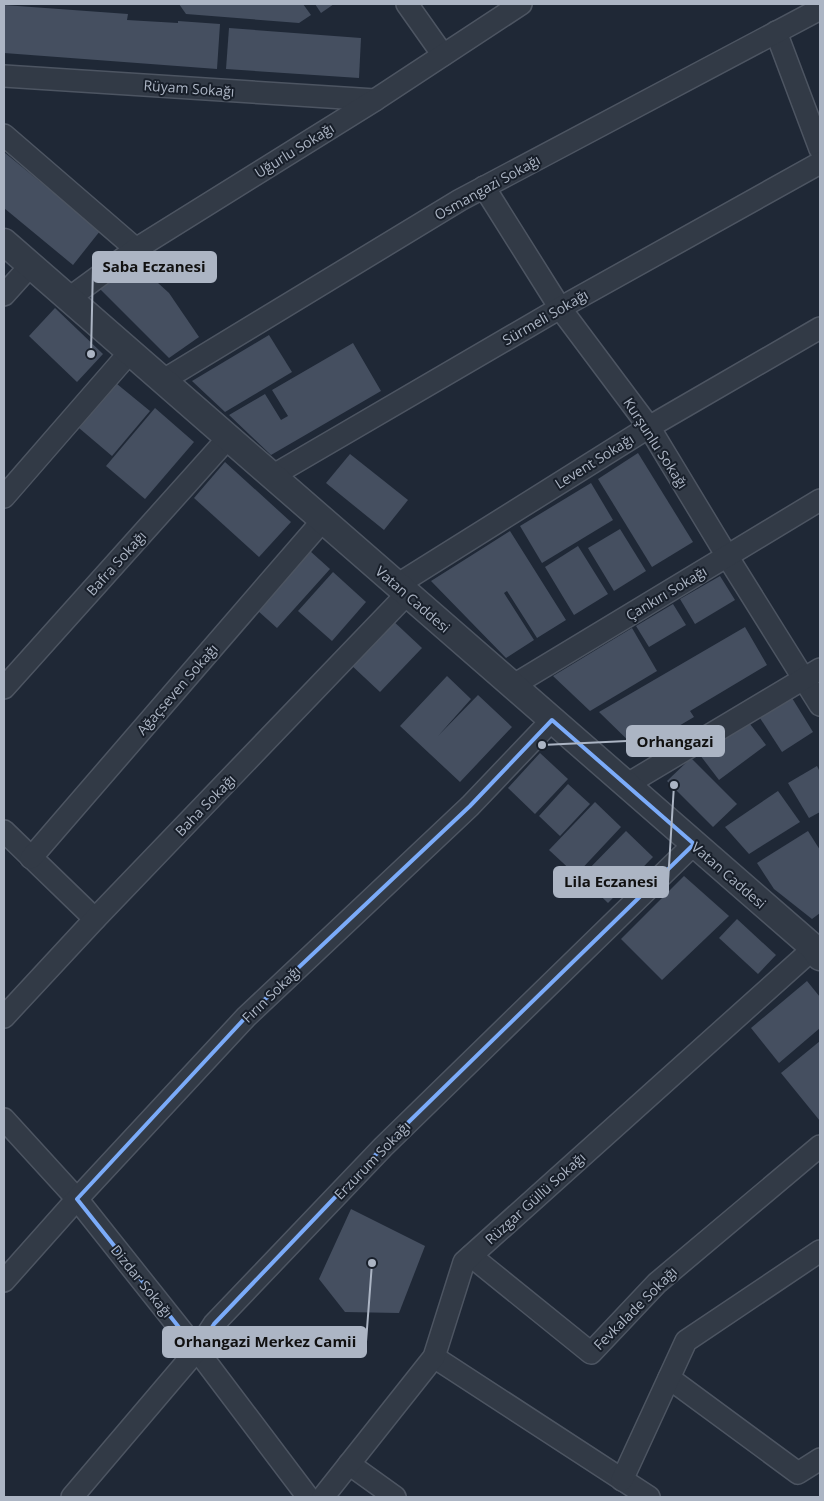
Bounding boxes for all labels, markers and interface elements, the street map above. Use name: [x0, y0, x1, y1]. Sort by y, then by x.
street label: Rüyam Sokağı: [143, 75, 235, 101]
street label: Uğurlu Sokağı: [251, 118, 337, 182]
street label: Osmangazi Sokağı: [431, 150, 543, 224]
callout: Saba Eczanesi: [93, 252, 216, 282]
text: Saba Eczanesi: [102, 256, 206, 276]
street label: Sürmeli Sokağı: [499, 285, 591, 349]
street label: Kurşunlu Sokağı: [619, 394, 693, 492]
street label: Levent Sokağı: [551, 429, 637, 493]
street label: Bafra Sokağı: [82, 527, 150, 599]
street label: Vatan Caddesi: [372, 561, 454, 637]
street label: Çankırı Sokağı: [622, 561, 710, 625]
street label: Ağaçseven Sokağı: [132, 639, 222, 739]
callout: Orhangazi: [627, 726, 724, 756]
text: Orhangazi: [637, 731, 713, 751]
street label: Baha Sokağı: [171, 770, 239, 840]
street label: Vatan Caddesi: [688, 837, 770, 913]
callout: Lila Eczanesi: [554, 867, 668, 897]
text: Lila Eczanesi: [564, 871, 658, 891]
street label: Fırın Sokağı: [238, 961, 304, 1027]
street label: Erzurum Sokağı: [330, 1117, 414, 1203]
street label: Rüzgar Güllü Sokağı: [481, 1148, 589, 1248]
street label: Dizdar Sokağı: [107, 1241, 177, 1321]
street label: Fevkalade Sokağı: [589, 1262, 681, 1354]
callout: Orhangazi Merkez Camii: [163, 1327, 366, 1357]
text: Orhangazi Merkez Camii: [174, 1331, 356, 1351]

